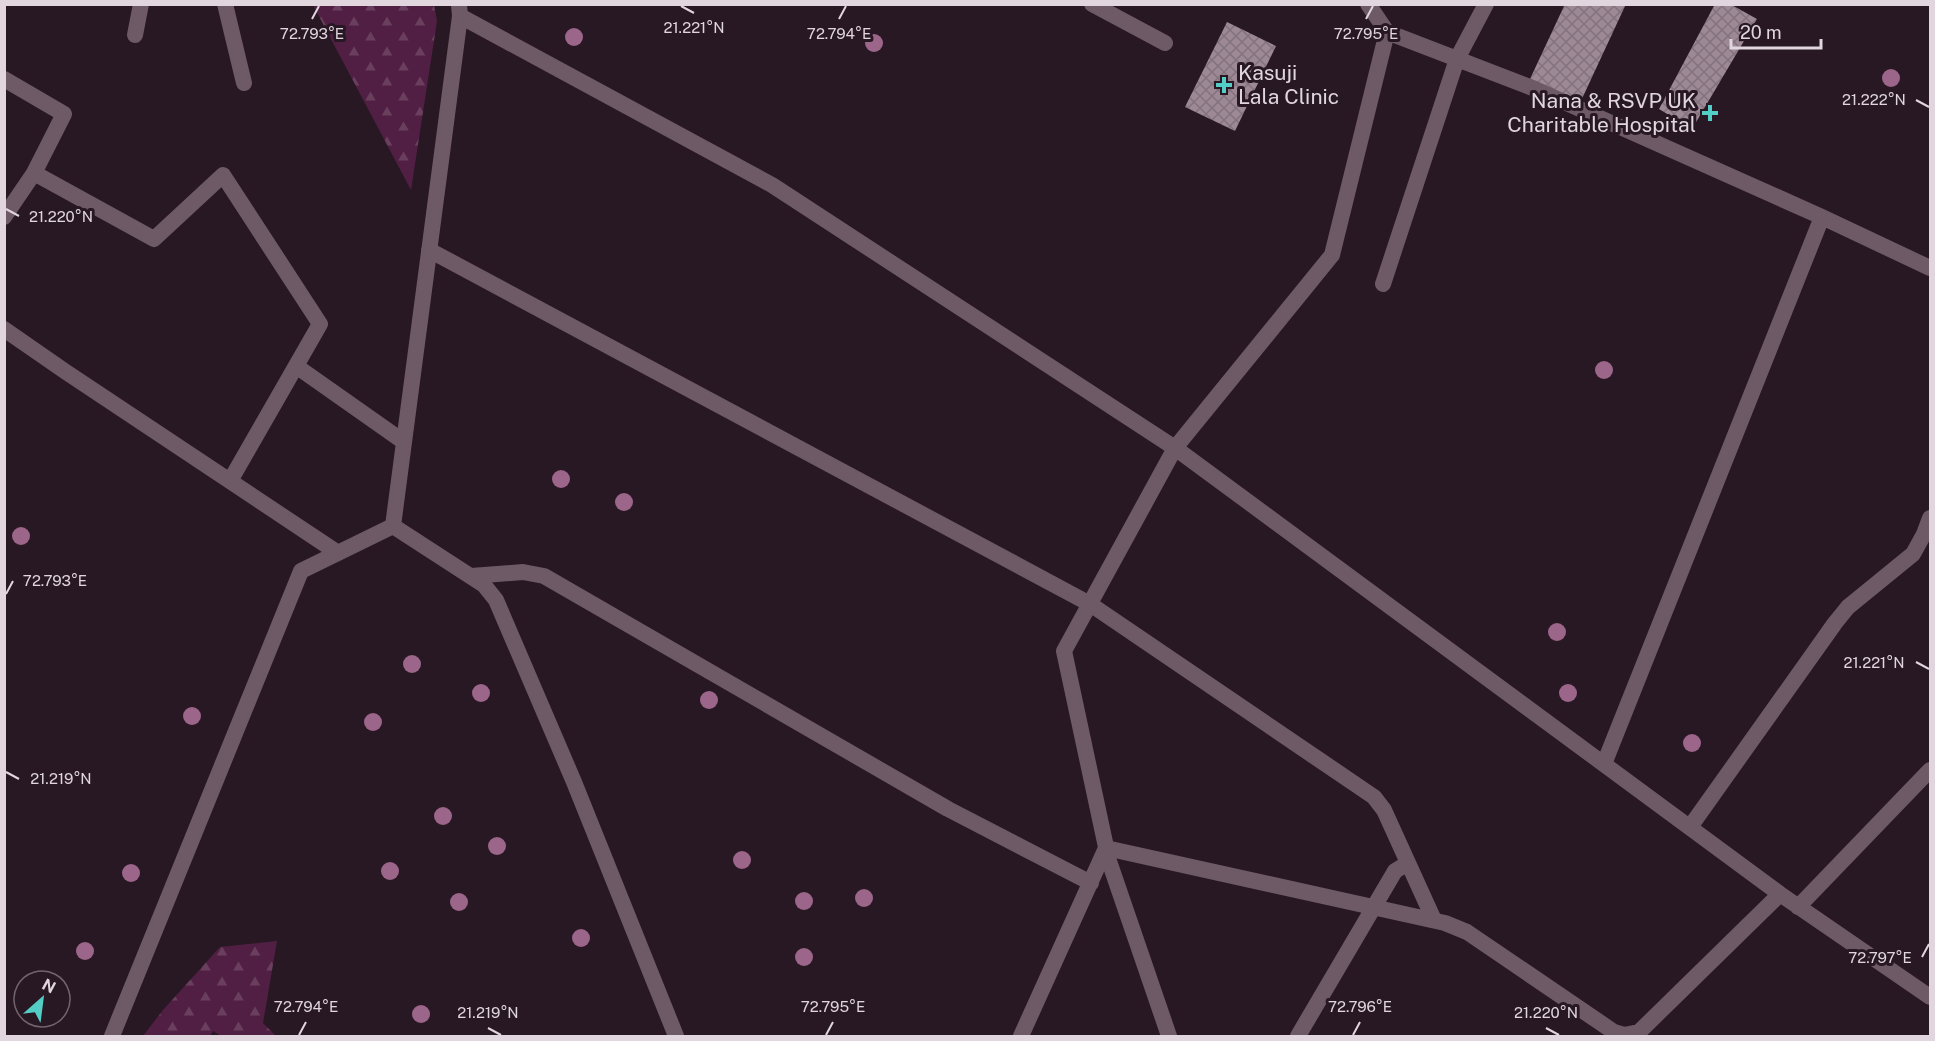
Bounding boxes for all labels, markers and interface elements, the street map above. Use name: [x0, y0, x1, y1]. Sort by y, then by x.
scale bar: [1731, 12, 1821, 50]
text: 21.221°N: [664, 19, 724, 36]
text: 20 m: [1740, 22, 1782, 43]
text: 72.793°E: [280, 25, 344, 42]
text: 72.794°E: [807, 25, 871, 42]
text: 72.795°E: [1334, 25, 1398, 42]
place label: Kasuji Lala Clinic: [1238, 60, 1339, 109]
marker: Kasuji Lala Clinic: [1215, 76, 1233, 94]
place label: Nana & RSVP UK Charitable Hospital: [1507, 88, 1696, 137]
text: 21.222°N: [1842, 91, 1906, 108]
marker: Nana & RSVP UK Charitable Hospital: [1701, 104, 1719, 122]
text: 21.220°N: [29, 208, 93, 225]
text: 72.793°E: [23, 572, 87, 589]
text: 21.221°N: [1844, 654, 1904, 671]
text: 21.219°N: [30, 770, 92, 787]
text: 72.797°E: [1848, 949, 1912, 966]
north arrow: [12, 969, 72, 1029]
text: N: [39, 975, 59, 998]
text: 72.794°E: [274, 998, 338, 1015]
text: 72.795°E: [801, 998, 865, 1015]
text: 72.796°E: [1328, 998, 1392, 1015]
text: 21.219°N: [457, 1004, 519, 1021]
text: 21.220°N: [1514, 1004, 1578, 1021]

